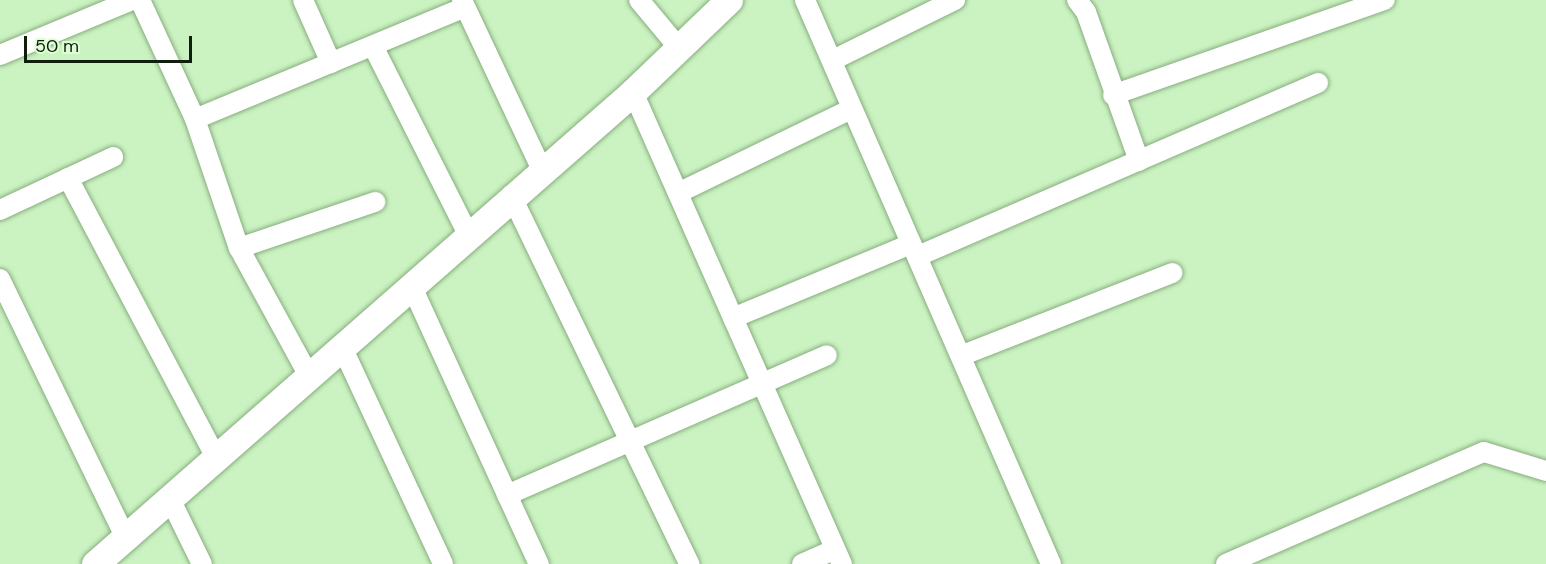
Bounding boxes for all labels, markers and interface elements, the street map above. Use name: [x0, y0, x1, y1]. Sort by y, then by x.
scale bar: [27, 24, 195, 62]
text: 50 m: [35, 34, 79, 58]

